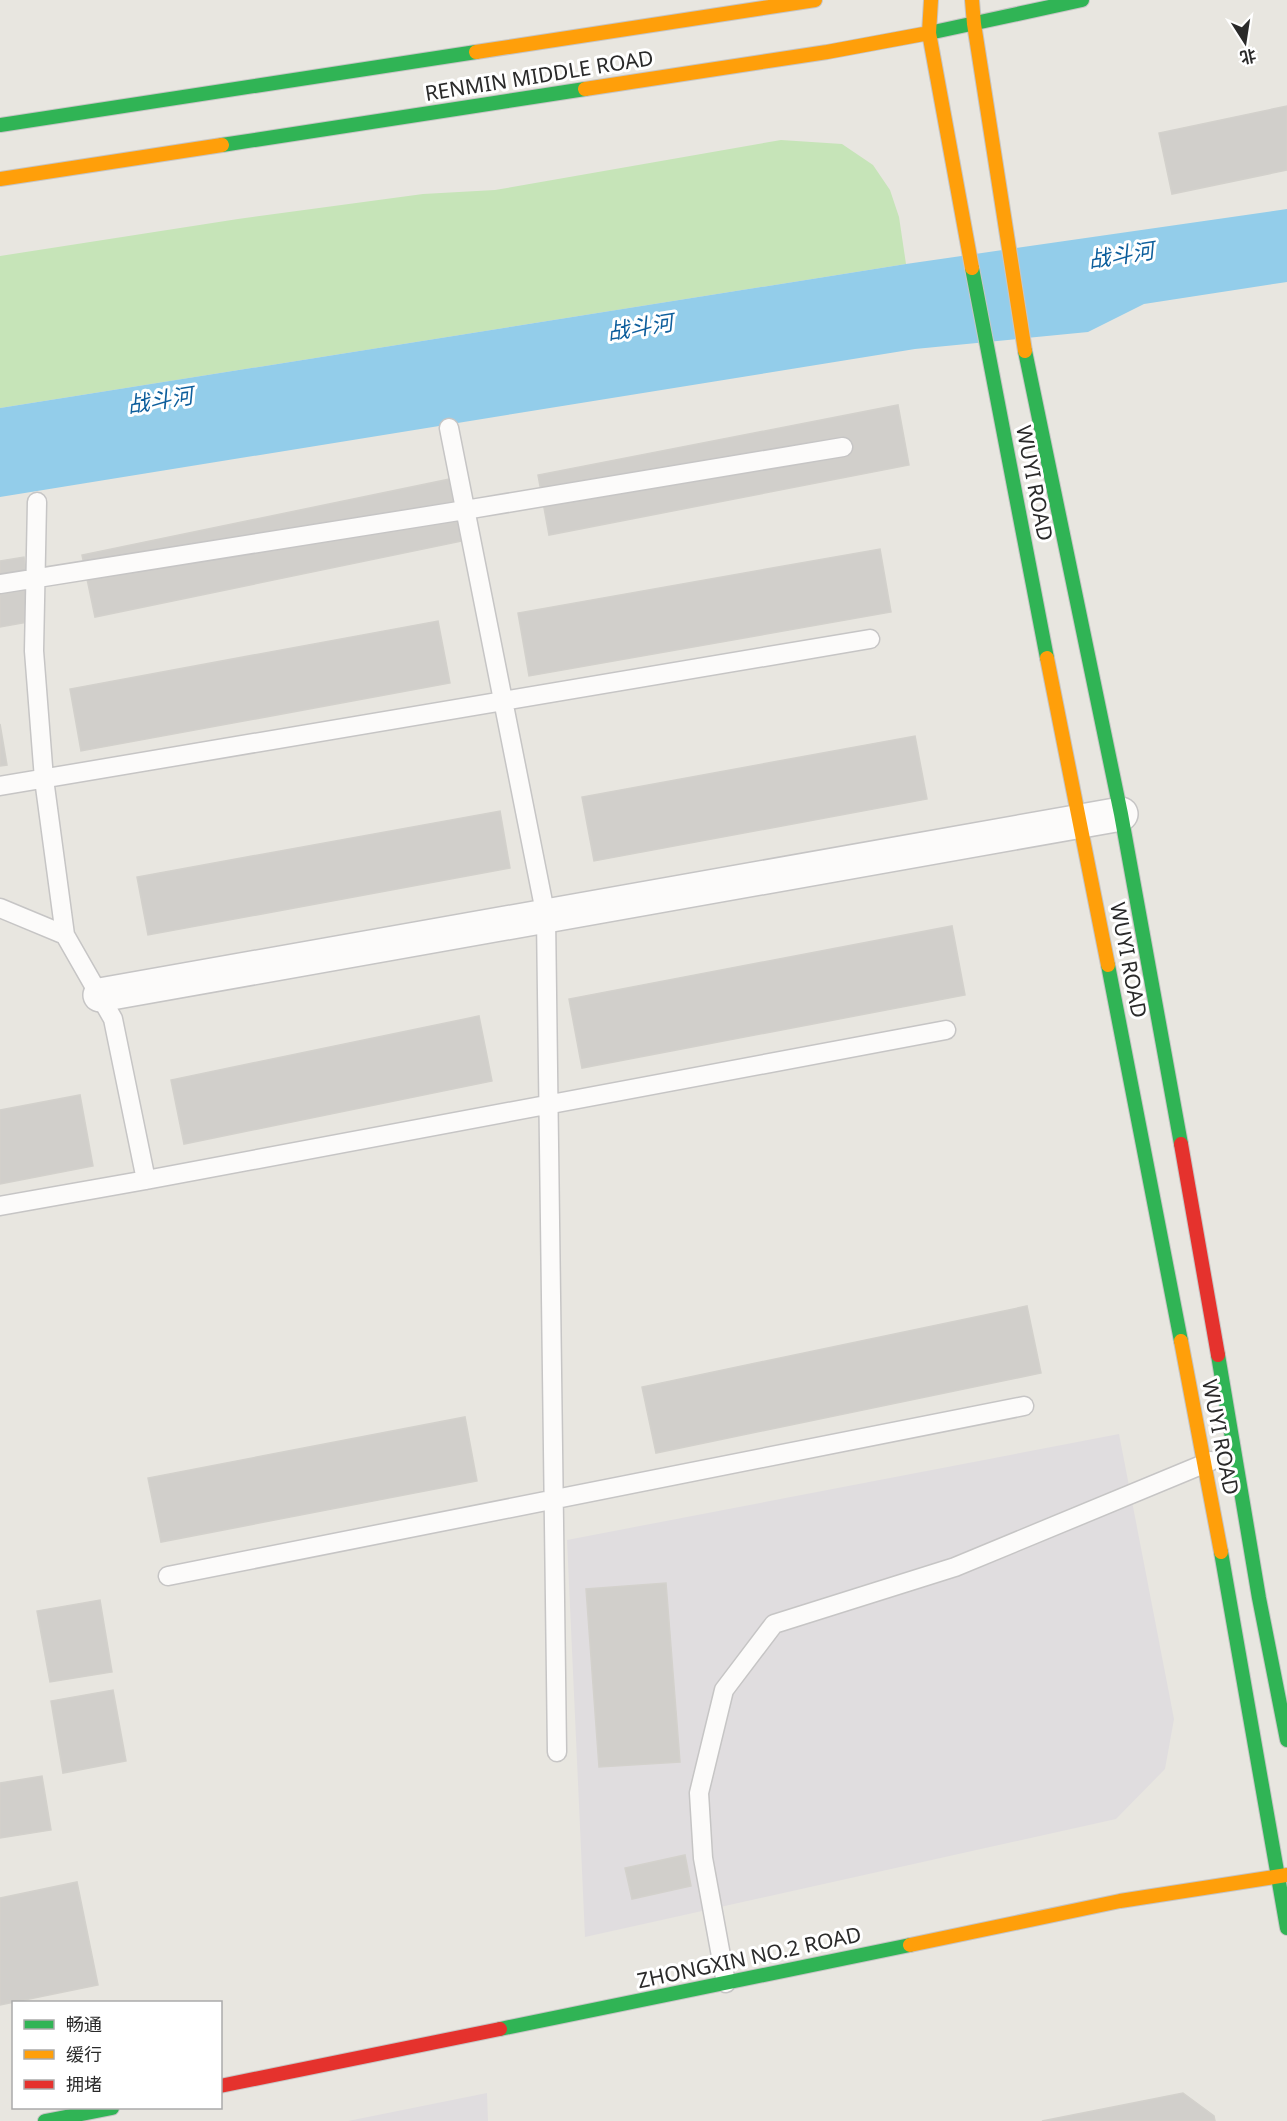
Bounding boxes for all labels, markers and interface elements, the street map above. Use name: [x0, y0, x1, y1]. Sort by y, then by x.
north arrow: [1215, 12, 1275, 72]
street label: RENMIN MIDDLE ROAD: [423, 43, 655, 107]
text: 北: [1238, 44, 1258, 69]
water label: 战斗河: [1086, 233, 1160, 274]
water label: 战斗河: [605, 305, 679, 346]
water label: 战斗河: [125, 378, 199, 419]
street label: WUYI ROAD: [1010, 423, 1060, 543]
street label: WUYI ROAD: [1104, 900, 1154, 1020]
street label: WUYI ROAD: [1196, 1377, 1246, 1497]
street label: ZHONGXIN NO.2 ROAD: [634, 1920, 864, 1994]
legend: [12, 2001, 222, 2109]
text: 畅通: [66, 2012, 102, 2036]
text: 缓行: [66, 2042, 102, 2066]
text: 拥堵: [66, 2072, 102, 2096]

